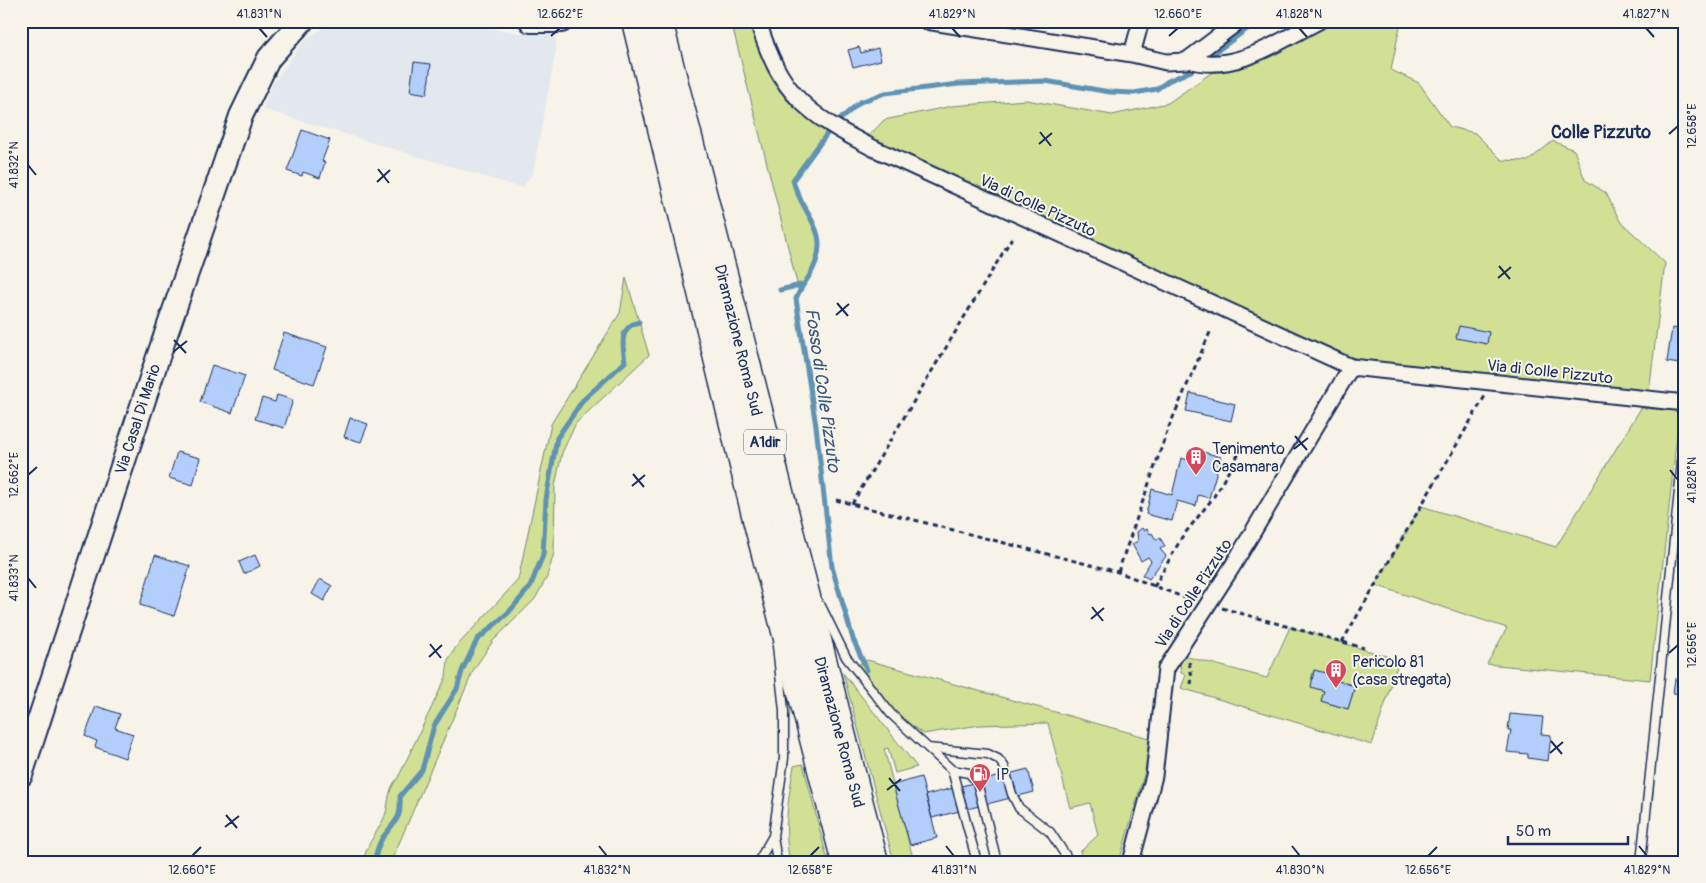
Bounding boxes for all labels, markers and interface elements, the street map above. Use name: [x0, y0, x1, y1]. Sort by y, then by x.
text: 41.831°N: [236, 7, 282, 22]
text: 12.662°E: [537, 7, 583, 22]
text: 41.829°N: [929, 7, 975, 22]
text: 12.660°E: [1154, 7, 1202, 22]
text: 41.828°N: [1276, 7, 1322, 22]
text: 41.827°N: [1623, 7, 1669, 22]
text: 12.658°E: [1685, 103, 1700, 149]
district label: Colle Pizzuto: [1551, 121, 1651, 144]
text: 41.832°N: [7, 141, 22, 189]
street label: Via di Colle Pizzuto: [976, 170, 1099, 242]
street label: Diramazione Roma Sud: [710, 262, 767, 418]
water label: Fosso di Colle Pizzuto: [800, 307, 846, 475]
street label: Via di Colle Pizzuto: [1486, 355, 1614, 389]
street label: Via Casal Di Mario: [111, 361, 165, 477]
road number: A1dir: [744, 430, 786, 454]
place label: Tenimento Casamara: [1212, 439, 1285, 477]
building icon: Tenimento Casamara: [1184, 445, 1208, 476]
text: 12.662°E: [7, 452, 22, 498]
text: 41.828°N: [1685, 457, 1700, 503]
street label: Via di Colle Pizzuto: [1151, 535, 1237, 652]
text: 41.833°N: [7, 554, 22, 602]
text: 12.656°E: [1685, 622, 1700, 668]
place label: Pericolo 81 (casa stregata): [1352, 652, 1452, 690]
street label: Diramazione Roma Sud: [809, 655, 869, 810]
building icon: Pericolo 81 (casa stregata): [1324, 658, 1348, 689]
fuel station icon: IP: [968, 762, 992, 793]
place label: IP: [996, 765, 1010, 785]
scale bar: [1508, 813, 1628, 845]
text: 50 m: [1516, 822, 1551, 841]
text: 12.660°E: [168, 863, 216, 878]
text: 41.832°N: [583, 863, 631, 878]
text: 12.658°E: [787, 863, 833, 878]
text: 41.831°N: [931, 863, 977, 878]
text: 41.830°N: [1276, 863, 1324, 878]
text: 12.656°E: [1405, 863, 1451, 878]
text: 41.829°N: [1624, 863, 1670, 878]

